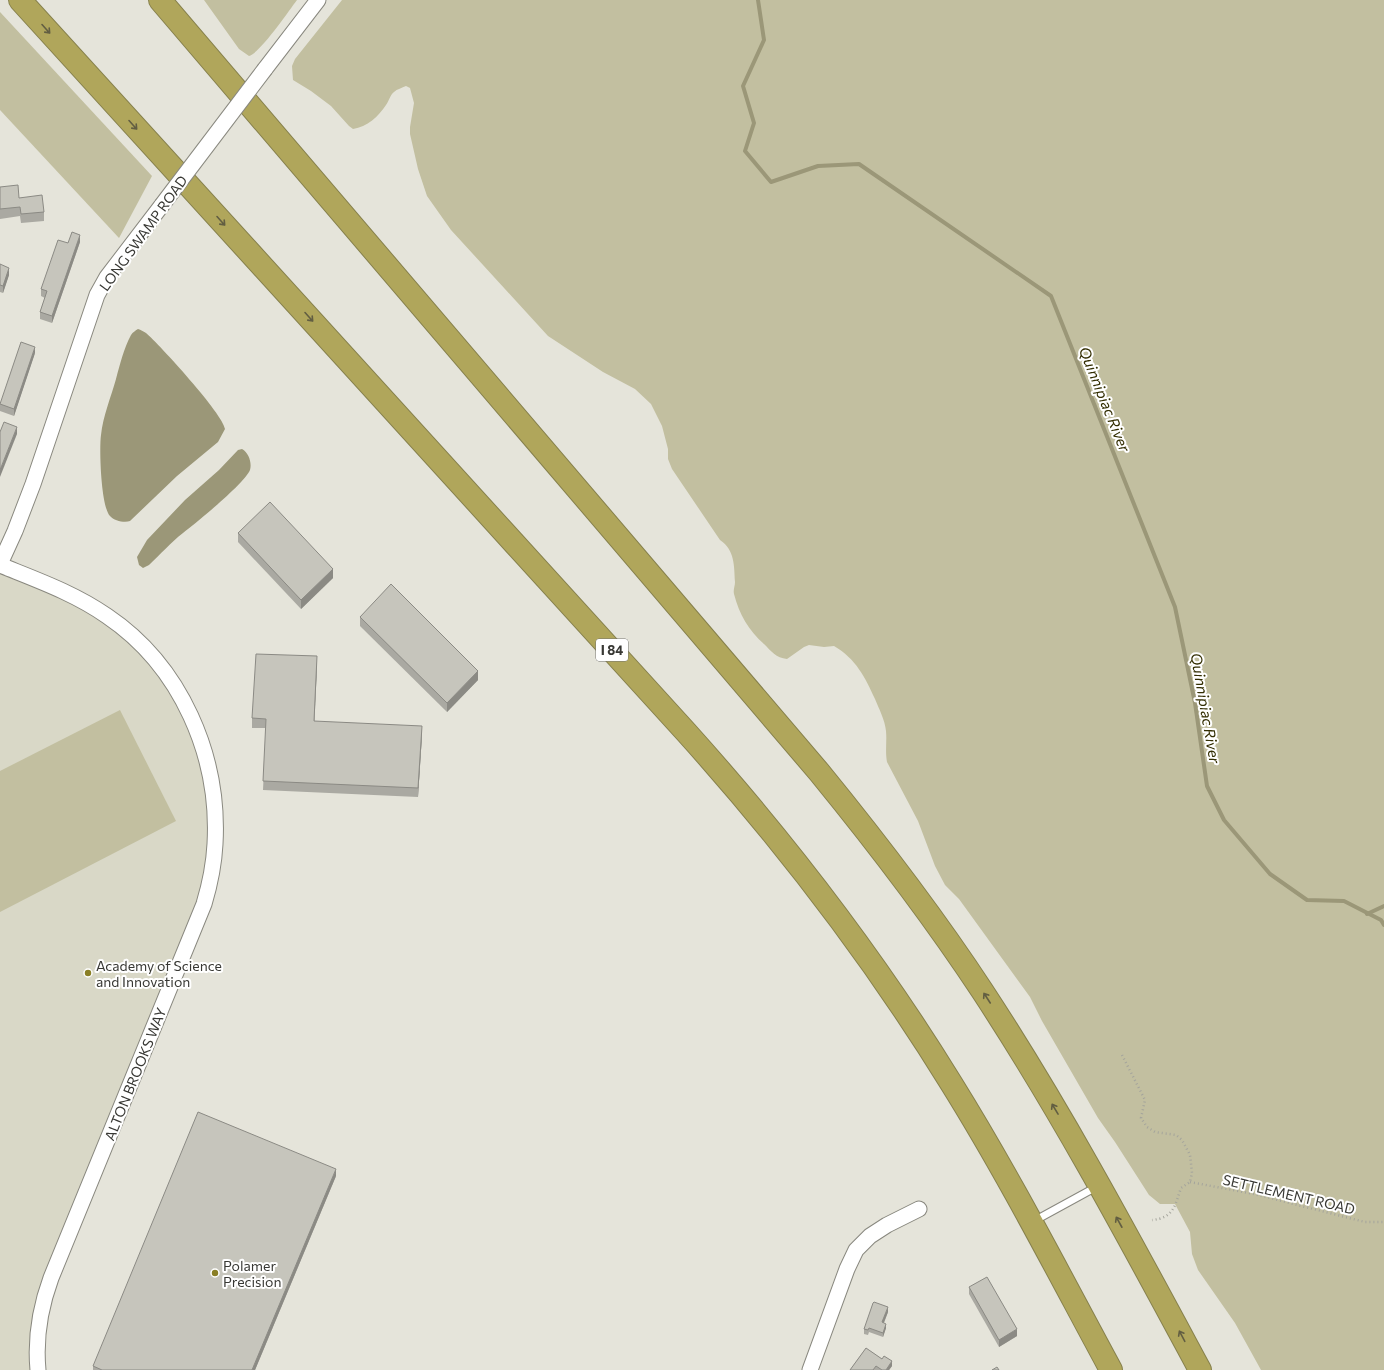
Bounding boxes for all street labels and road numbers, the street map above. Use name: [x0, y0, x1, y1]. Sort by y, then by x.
street label: LONG SWAMP ROAD: [95, 172, 191, 294]
road number: I 84: [596, 639, 628, 661]
street label: ALTON BROOKS WAY: [101, 1005, 169, 1143]
street label: SETTLEMENT ROAD: [1221, 1171, 1357, 1217]

